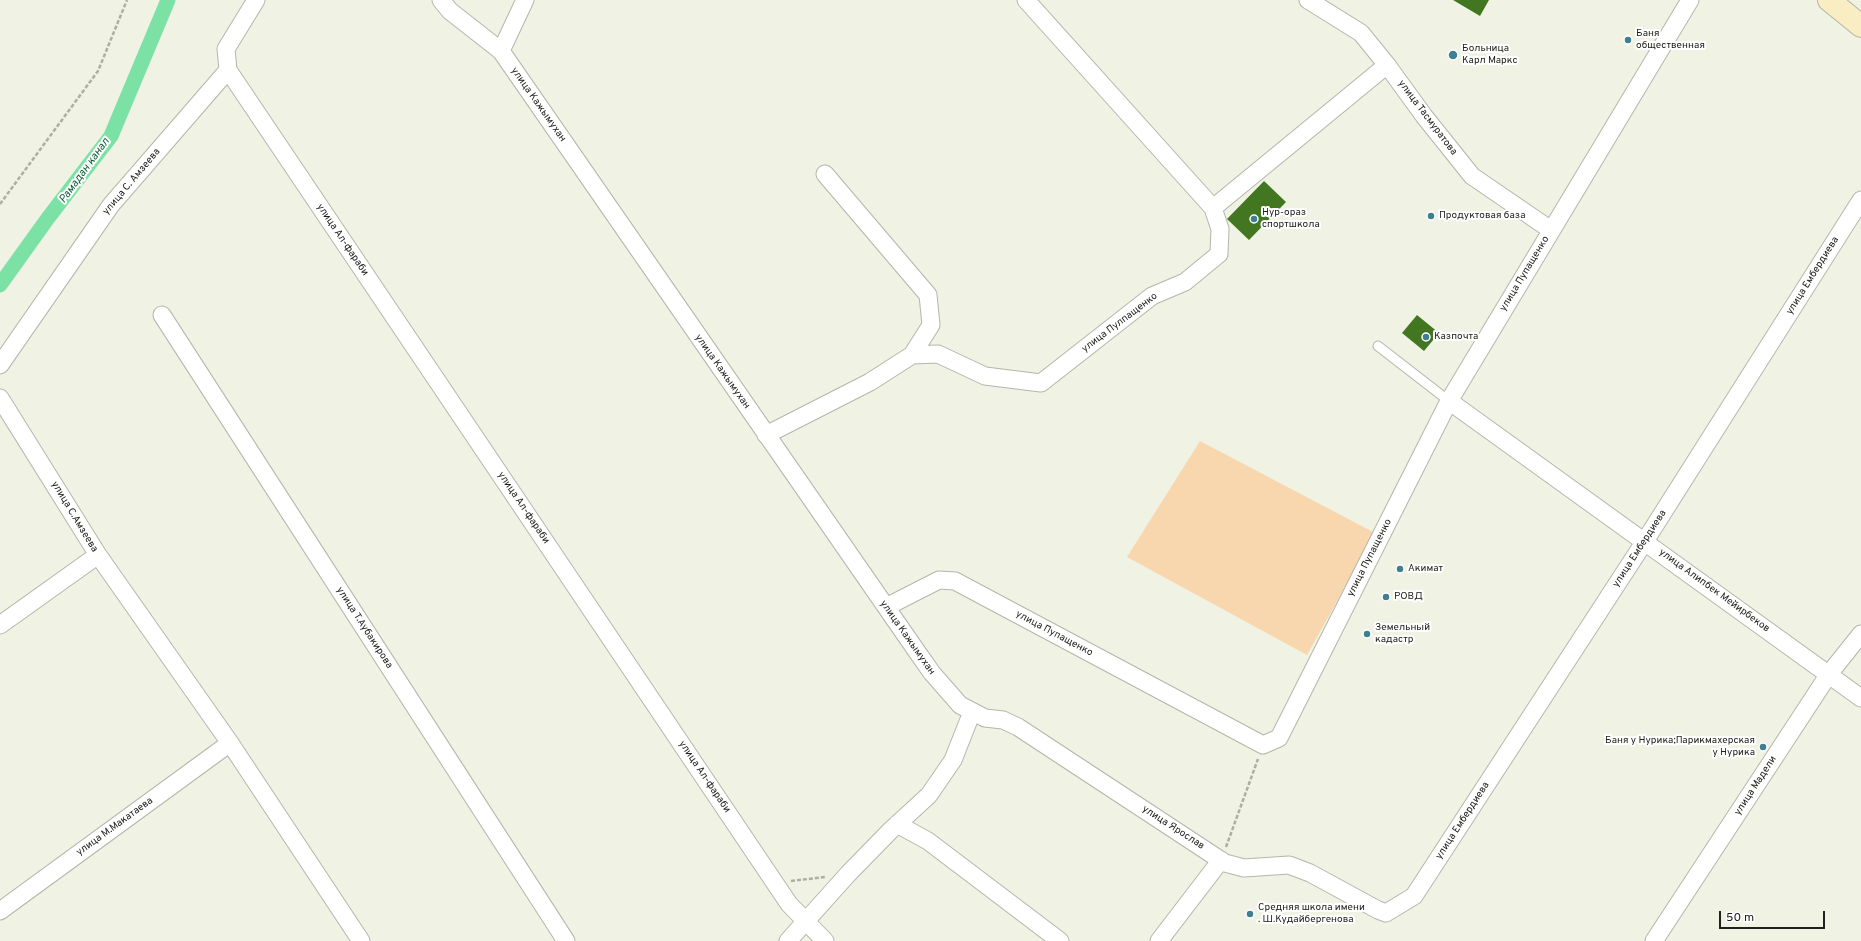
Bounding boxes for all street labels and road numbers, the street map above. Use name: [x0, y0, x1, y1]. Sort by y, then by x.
street label: улица Кажымухан: [508, 65, 568, 145]
street label: улица Тасмуратова: [1395, 78, 1459, 158]
street label: улица С. Амзеева: [101, 146, 163, 218]
street label: улица Ал-фараби: [313, 202, 371, 278]
street label: улица Пупащенко: [1498, 234, 1552, 314]
street label: улица Ембердиева: [1784, 235, 1842, 317]
street label: улица Пулпащенко: [1080, 291, 1160, 355]
street label: улица Кажымухан: [692, 332, 752, 412]
street label: улица Ал-фараби: [494, 470, 552, 546]
street label: улица С.Амзеева: [48, 479, 100, 555]
street label: улица Ембердиева: [1611, 508, 1669, 590]
street label: улица Пупащенко: [1345, 517, 1395, 599]
street label: улица Алипбек Мейирбеков: [1656, 547, 1772, 635]
street label: улица Т.Аубакирова: [333, 585, 395, 671]
street label: улица Кажымухан: [877, 598, 937, 678]
street label: улица Пупащенко: [1013, 609, 1095, 659]
street label: улица Ал-фараби: [675, 739, 733, 815]
street label: улица Мадели: [1732, 754, 1780, 818]
street label: улица Ембердиева: [1434, 780, 1492, 862]
street label: улица М.Макатаева: [74, 795, 156, 859]
street label: улица Ярослав: [1140, 803, 1206, 853]

